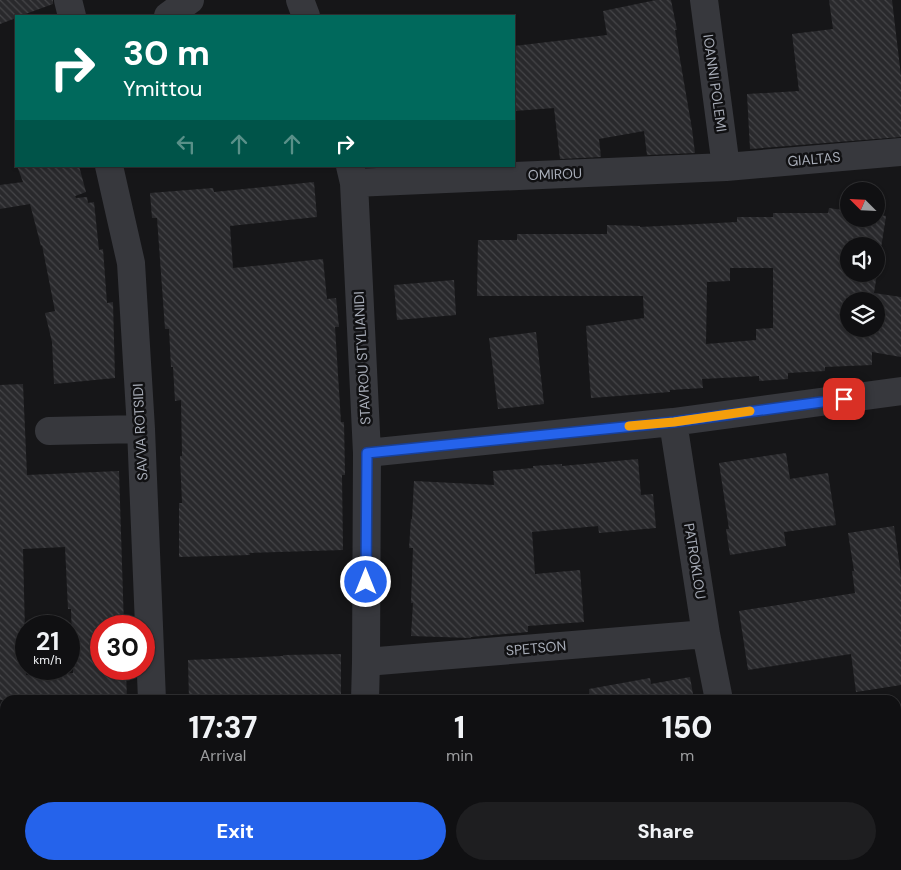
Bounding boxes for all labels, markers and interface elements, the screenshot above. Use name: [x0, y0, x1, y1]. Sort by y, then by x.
text: 30 m: [123, 30, 210, 76]
street label: IOANNI POLEMI: [699, 33, 731, 133]
icon: right: [40, 35, 105, 100]
text: Ymittou: [123, 74, 202, 103]
icon: left: [172, 130, 200, 158]
icon: ahead: [225, 130, 253, 158]
icon: ahead: [278, 130, 306, 158]
icon: right: [331, 130, 359, 158]
street label: GIALTAS: [787, 148, 841, 170]
street label: OMIROU: [528, 164, 582, 184]
north arrow: [840, 182, 885, 228]
map controls: [840, 182, 885, 337]
button: sound: [840, 237, 885, 282]
street label: STAVROU STYLIANIDI: [350, 291, 374, 425]
button: layers: [840, 292, 885, 337]
pin: [823, 378, 865, 420]
street label: SAVVA ROTSIDI: [128, 383, 152, 481]
icon: arrive: [830, 385, 858, 413]
street label: PATROKLOU: [680, 522, 710, 600]
position arrow: [339, 555, 391, 607]
speed limit sign: 30: [90, 615, 155, 680]
text: 21: [36, 625, 59, 658]
street label: SPETSON: [505, 636, 567, 660]
text: km/h: [33, 652, 62, 668]
text: 17:37: [188, 708, 257, 747]
text: 1: [454, 708, 465, 747]
text: 150: [662, 708, 713, 747]
text: Arrival: [200, 745, 246, 766]
text: min: [446, 745, 473, 766]
text: m: [680, 745, 694, 766]
button: Exit: [25, 802, 446, 860]
button: Share: [456, 802, 876, 860]

